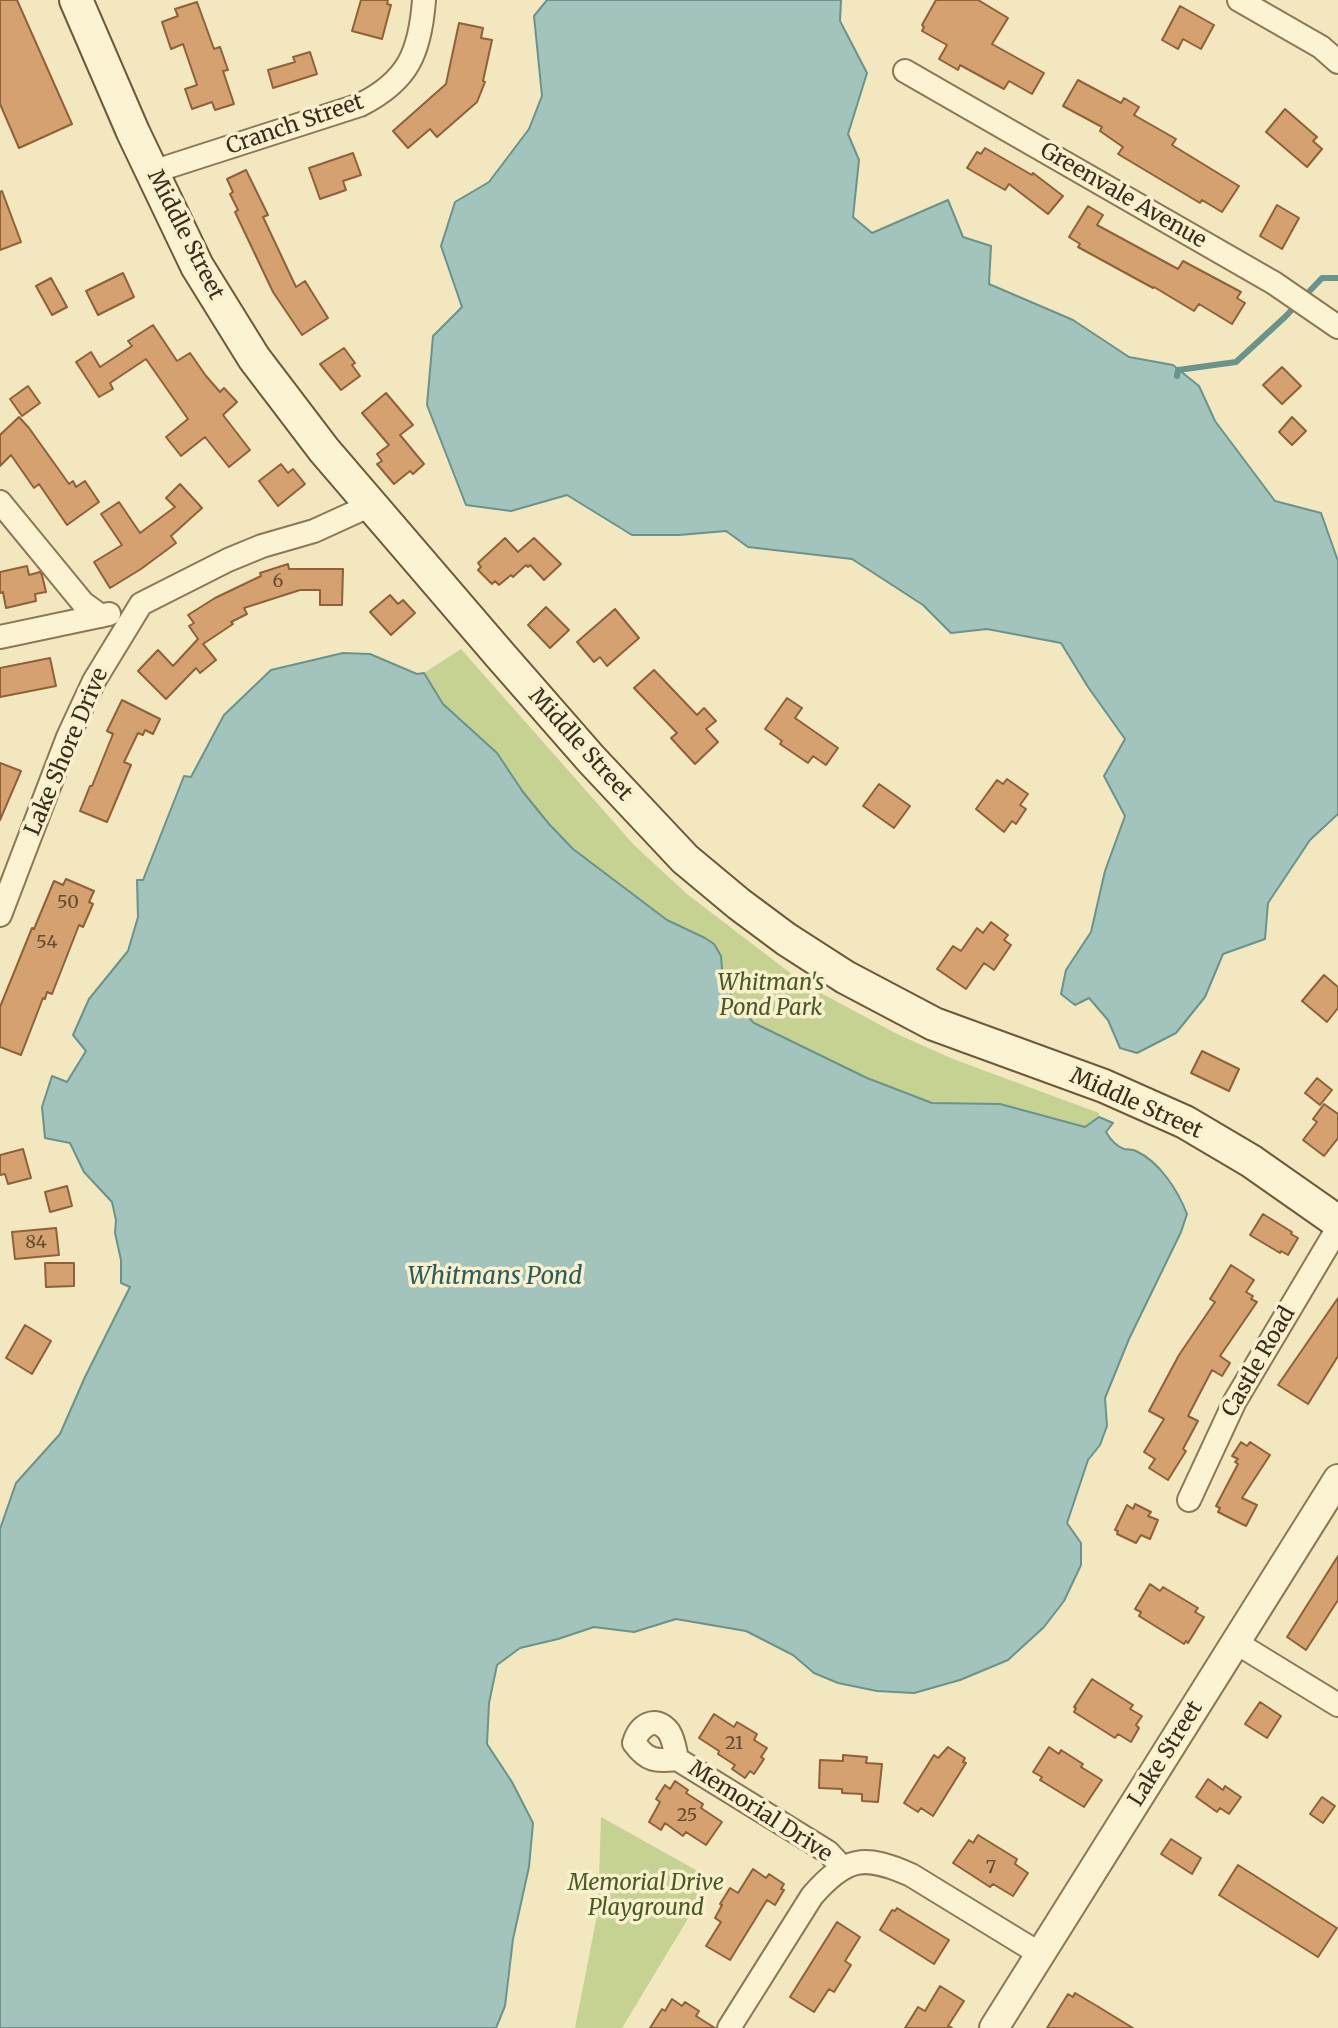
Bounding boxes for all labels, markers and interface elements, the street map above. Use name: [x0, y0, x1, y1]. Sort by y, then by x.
street label: Cranch Street: [223, 89, 367, 161]
street label: Greenvale Avenue: [1035, 138, 1211, 254]
street label: Middle Street: [141, 166, 229, 304]
house number: 6: [273, 571, 283, 593]
street label: Lake Shore Drive: [20, 664, 114, 840]
street label: Middle Street: [523, 683, 637, 807]
house number: 50: [57, 892, 79, 914]
house number: 54: [36, 932, 58, 954]
park label: Whitman's Pond Park: [718, 971, 824, 1022]
street label: Middle Street: [1066, 1063, 1206, 1145]
house number: 84: [25, 1232, 47, 1254]
water label: Whitmans Pond: [408, 1263, 582, 1291]
street label: Castle Road: [1217, 1302, 1301, 1422]
street label: Lake Street: [1123, 1696, 1209, 1812]
house number: 21: [725, 1733, 743, 1755]
street label: Memorial Drive: [683, 1756, 837, 1868]
house number: 25: [677, 1805, 697, 1827]
house number: 7: [986, 1857, 996, 1879]
park label: Memorial Drive Playground: [568, 1871, 724, 1922]

